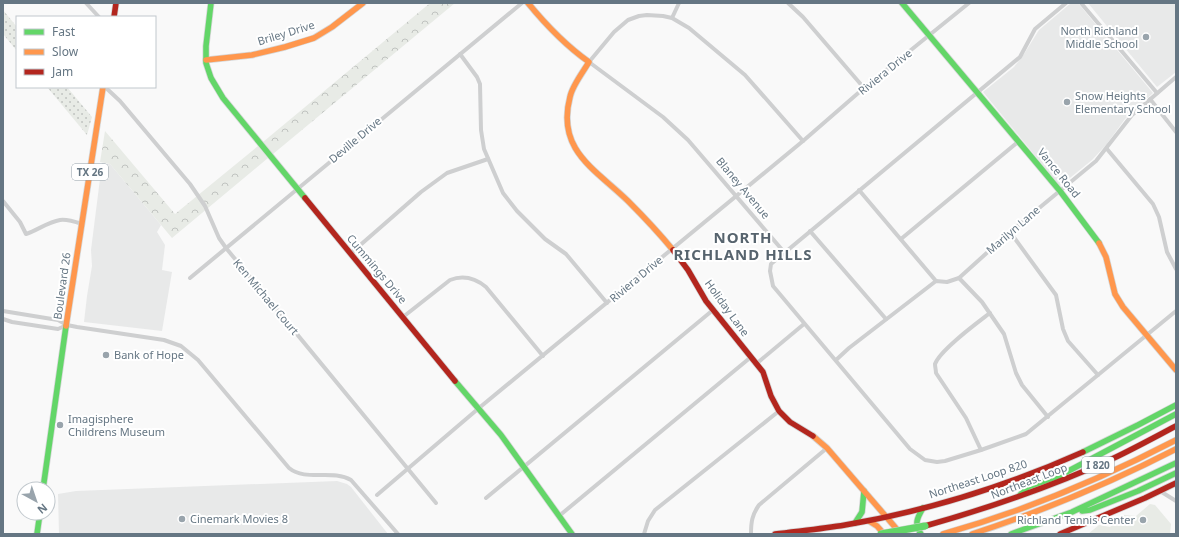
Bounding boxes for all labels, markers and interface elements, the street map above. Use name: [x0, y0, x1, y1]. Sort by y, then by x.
legend: [16, 16, 156, 88]
street label: Briley Drive: [255, 17, 316, 48]
text: Fast: [52, 23, 76, 40]
place label: North Richland Middle School: [1060, 23, 1138, 51]
marker: North Richland Middle School: [1141, 32, 1151, 42]
text: Slow: [52, 43, 79, 60]
street label: Riviera Drive: [855, 45, 915, 98]
text: Jam: [51, 63, 73, 80]
place label: Snow Heights Elementary School: [1075, 88, 1171, 116]
marker: Snow Heights Elementary School: [1062, 97, 1072, 107]
street label: Deville Drive: [325, 113, 384, 166]
street label: Vance Road: [1035, 145, 1084, 201]
street label: Blaney Avenue: [713, 154, 774, 222]
road number: TX 26: [72, 164, 108, 180]
street label: Marilyn Lane: [983, 202, 1043, 257]
district label: NORTH RICHLAND HILLS: [674, 227, 812, 264]
street label: Cummings Drive: [344, 231, 411, 306]
street label: Boulevard 26: [49, 251, 74, 321]
street label: Riviera Drive: [606, 252, 665, 305]
street label: Ken Michael Court: [230, 256, 303, 338]
street label: Holiday Lane: [702, 276, 753, 339]
place label: Bank of Hope: [114, 347, 184, 362]
marker: Bank of Hope: [101, 350, 111, 360]
place label: Imagisphere Childrens Museum: [68, 411, 165, 439]
marker: Imagisphere Childrens Museum: [55, 420, 65, 430]
street label: Northeast Loop 820: [927, 457, 1029, 501]
road number: I 820: [1082, 457, 1114, 473]
street label: Northeast Loop: [989, 460, 1069, 502]
north arrow: [16, 481, 56, 521]
text: N: [34, 500, 51, 518]
place label: Cinemark Movies 8: [190, 511, 288, 526]
place label: Richland Tennis Center: [1017, 512, 1135, 527]
marker: Cinemark Movies 8: [177, 514, 187, 524]
marker: Richland Tennis Center: [1138, 515, 1148, 525]

